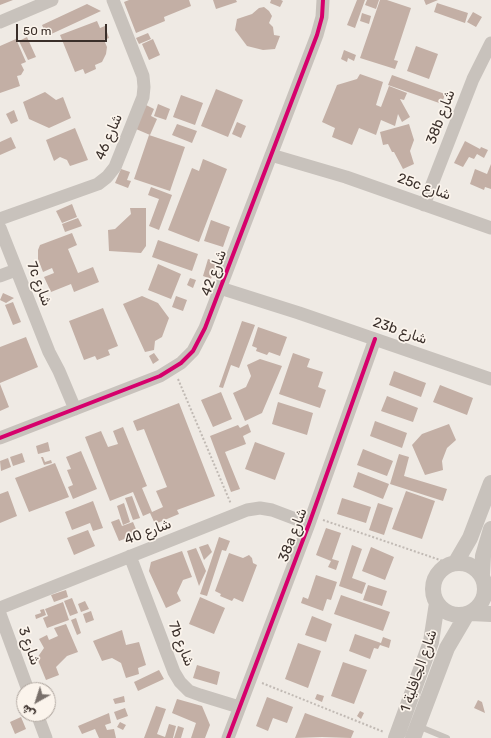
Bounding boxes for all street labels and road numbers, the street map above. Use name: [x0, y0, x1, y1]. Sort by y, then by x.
street label: 38b شارع: [423, 87, 459, 147]
street label: شارع 46: [92, 111, 126, 163]
street label: 25c شارع: [395, 170, 453, 204]
street label: شارع 42: [198, 247, 230, 299]
street label: 7c شارع: [23, 259, 55, 309]
street label: 23b شارع: [371, 314, 429, 348]
street label: 38a شارع: [275, 506, 311, 564]
street label: شارع 40: [122, 515, 174, 549]
street label: 7b شارع: [164, 619, 198, 669]
street label: شارع 3: [14, 624, 44, 668]
street label: شارع الجافلية 1: [397, 628, 441, 714]

